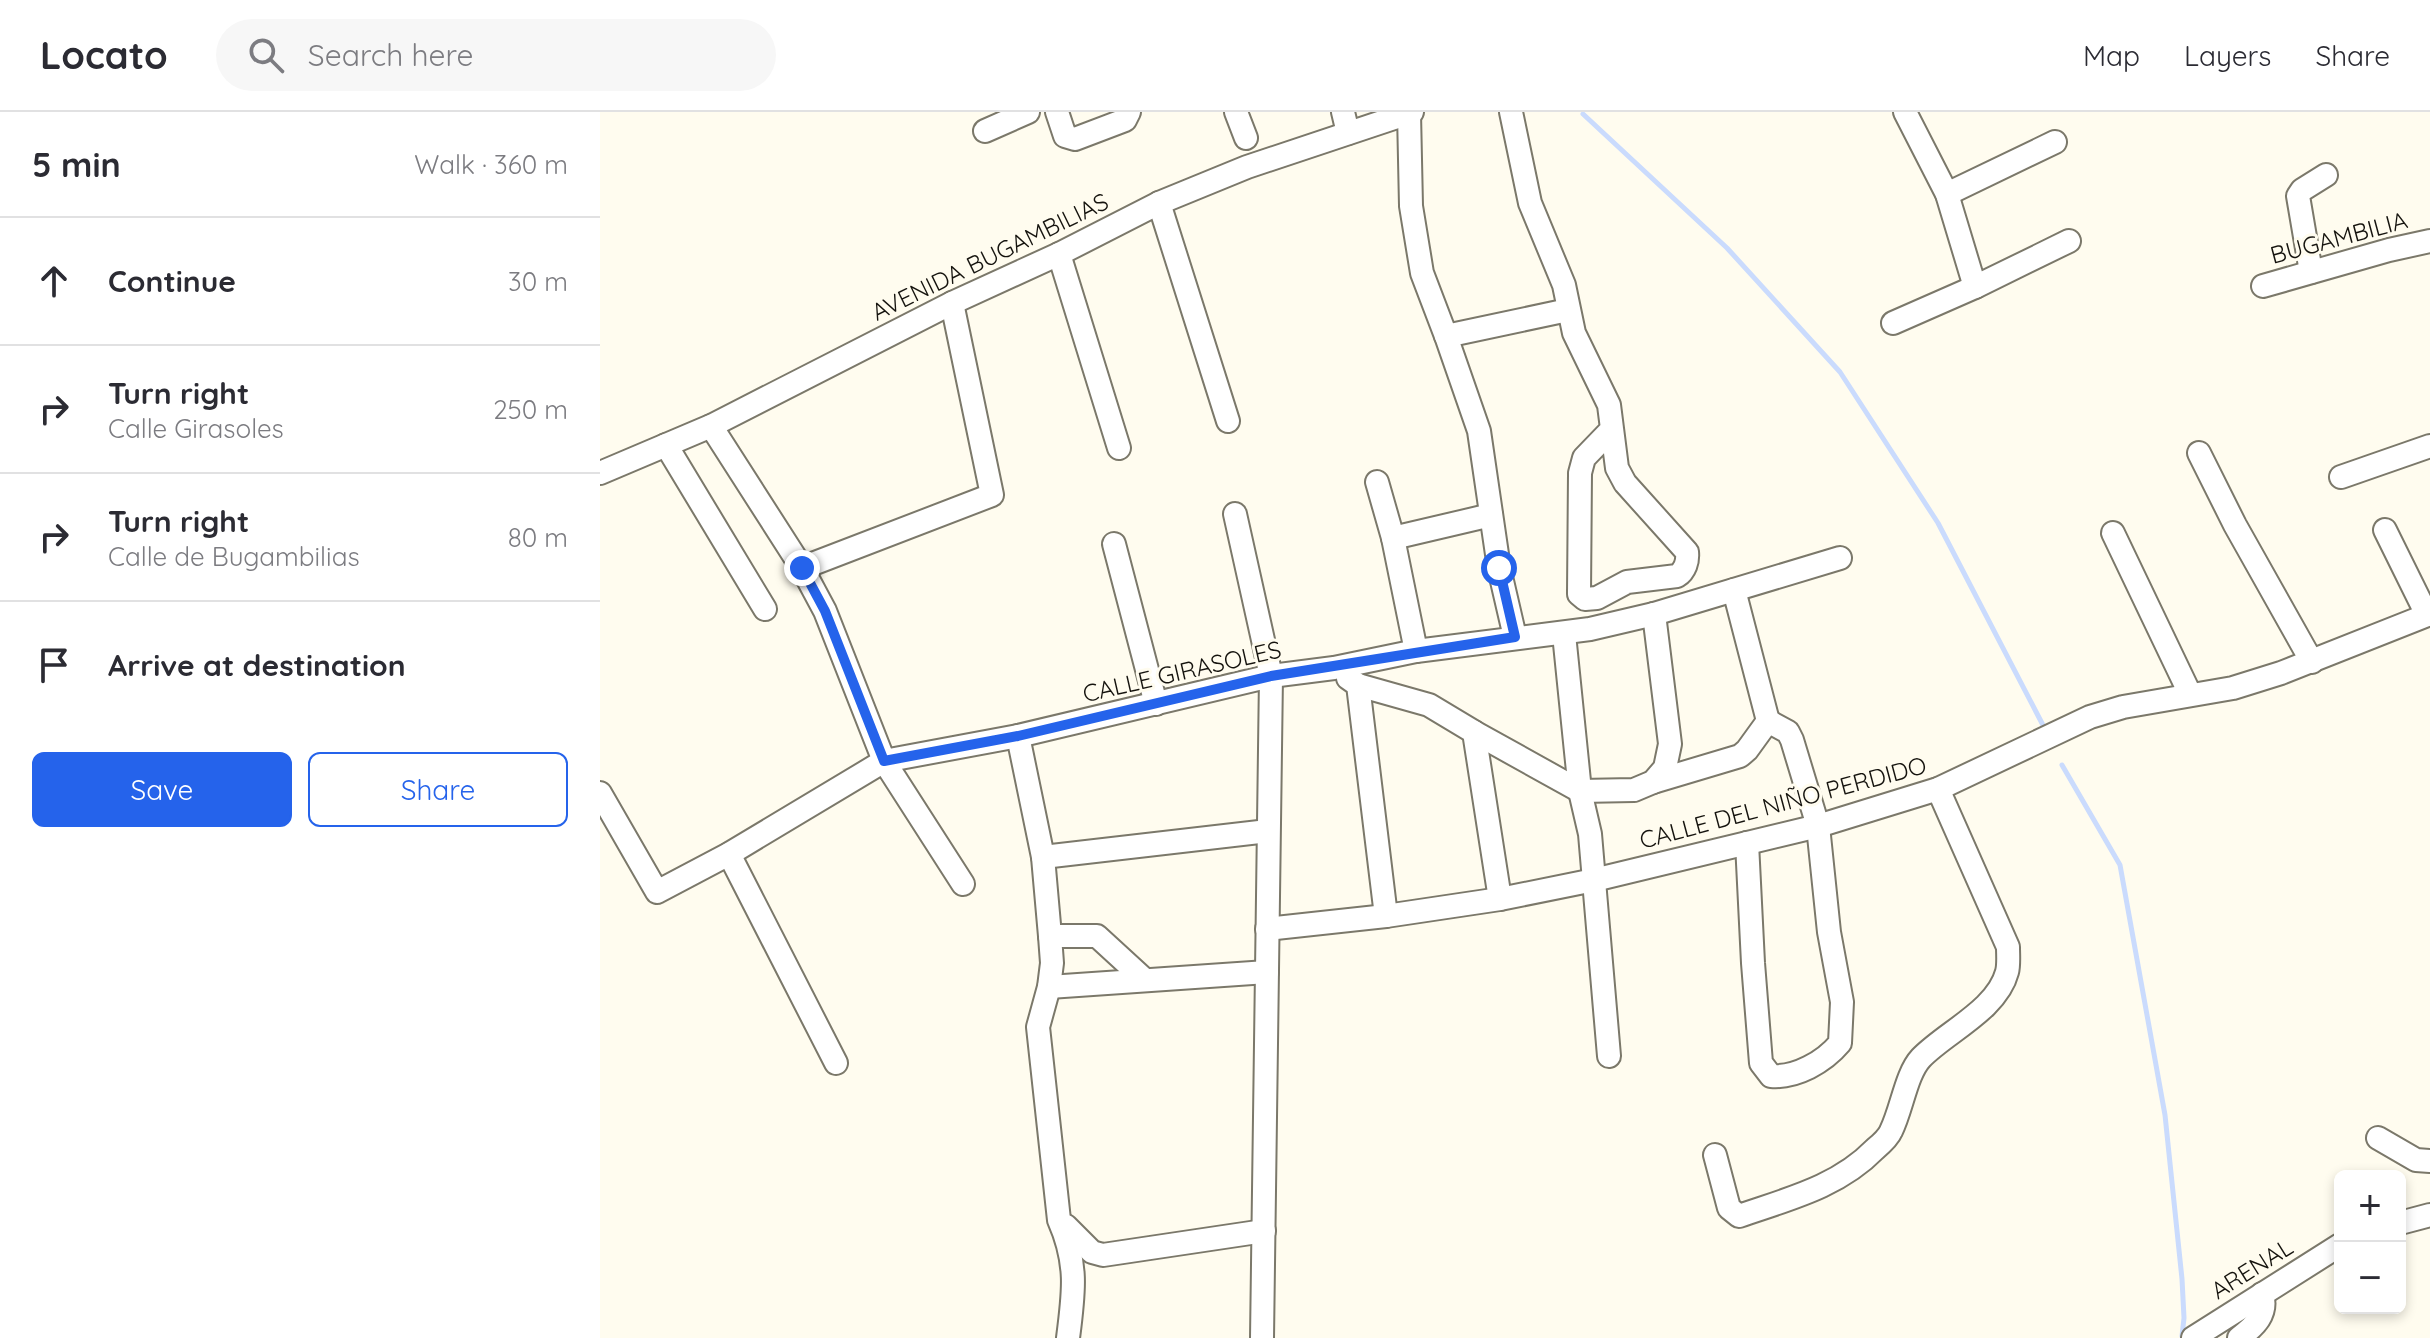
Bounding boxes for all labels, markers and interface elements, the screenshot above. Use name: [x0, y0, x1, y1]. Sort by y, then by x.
search box: [216, 19, 776, 91]
text: Locato: [40, 31, 168, 79]
icon: search: [244, 33, 288, 77]
text: Search here: [308, 36, 473, 74]
text: Map: [2083, 38, 2140, 73]
text: Layers: [2184, 38, 2271, 73]
text: Share: [2315, 38, 2390, 73]
text: 5 min: [32, 143, 121, 186]
text: Walk · 360 m: [414, 148, 568, 181]
street label: AVENIDA BUGAMBILIAS: [866, 186, 1113, 327]
street label: BUGAMBILIA: [2267, 204, 2411, 270]
icon: ahead: [32, 259, 76, 303]
text: Continue: [108, 262, 236, 300]
text: 30 m: [508, 265, 568, 298]
text: Turn right: [108, 374, 249, 412]
icon: right: [32, 387, 76, 431]
text: 250 m: [493, 393, 568, 426]
text: Calle Girasoles: [108, 412, 284, 445]
text: Turn right: [108, 502, 249, 540]
icon: right: [32, 515, 76, 559]
text: 80 m: [508, 521, 568, 554]
text: Calle de Bugambilias: [108, 540, 360, 573]
route end: [784, 550, 820, 586]
route start: [1481, 550, 1517, 586]
street label: CALLE GIRASOLES: [1080, 634, 1284, 708]
icon: arrive: [32, 643, 76, 687]
text: Arrive at destination: [108, 646, 406, 684]
street label: CALLE DEL NIÑO PERDIDO: [1636, 749, 1930, 855]
button: Save: [32, 752, 292, 827]
button: Share: [308, 752, 568, 827]
map controls: [2334, 1170, 2406, 1314]
button: +: [2334, 1170, 2406, 1242]
street label: ARENAL: [2205, 1231, 2298, 1305]
button: −: [2334, 1242, 2406, 1314]

